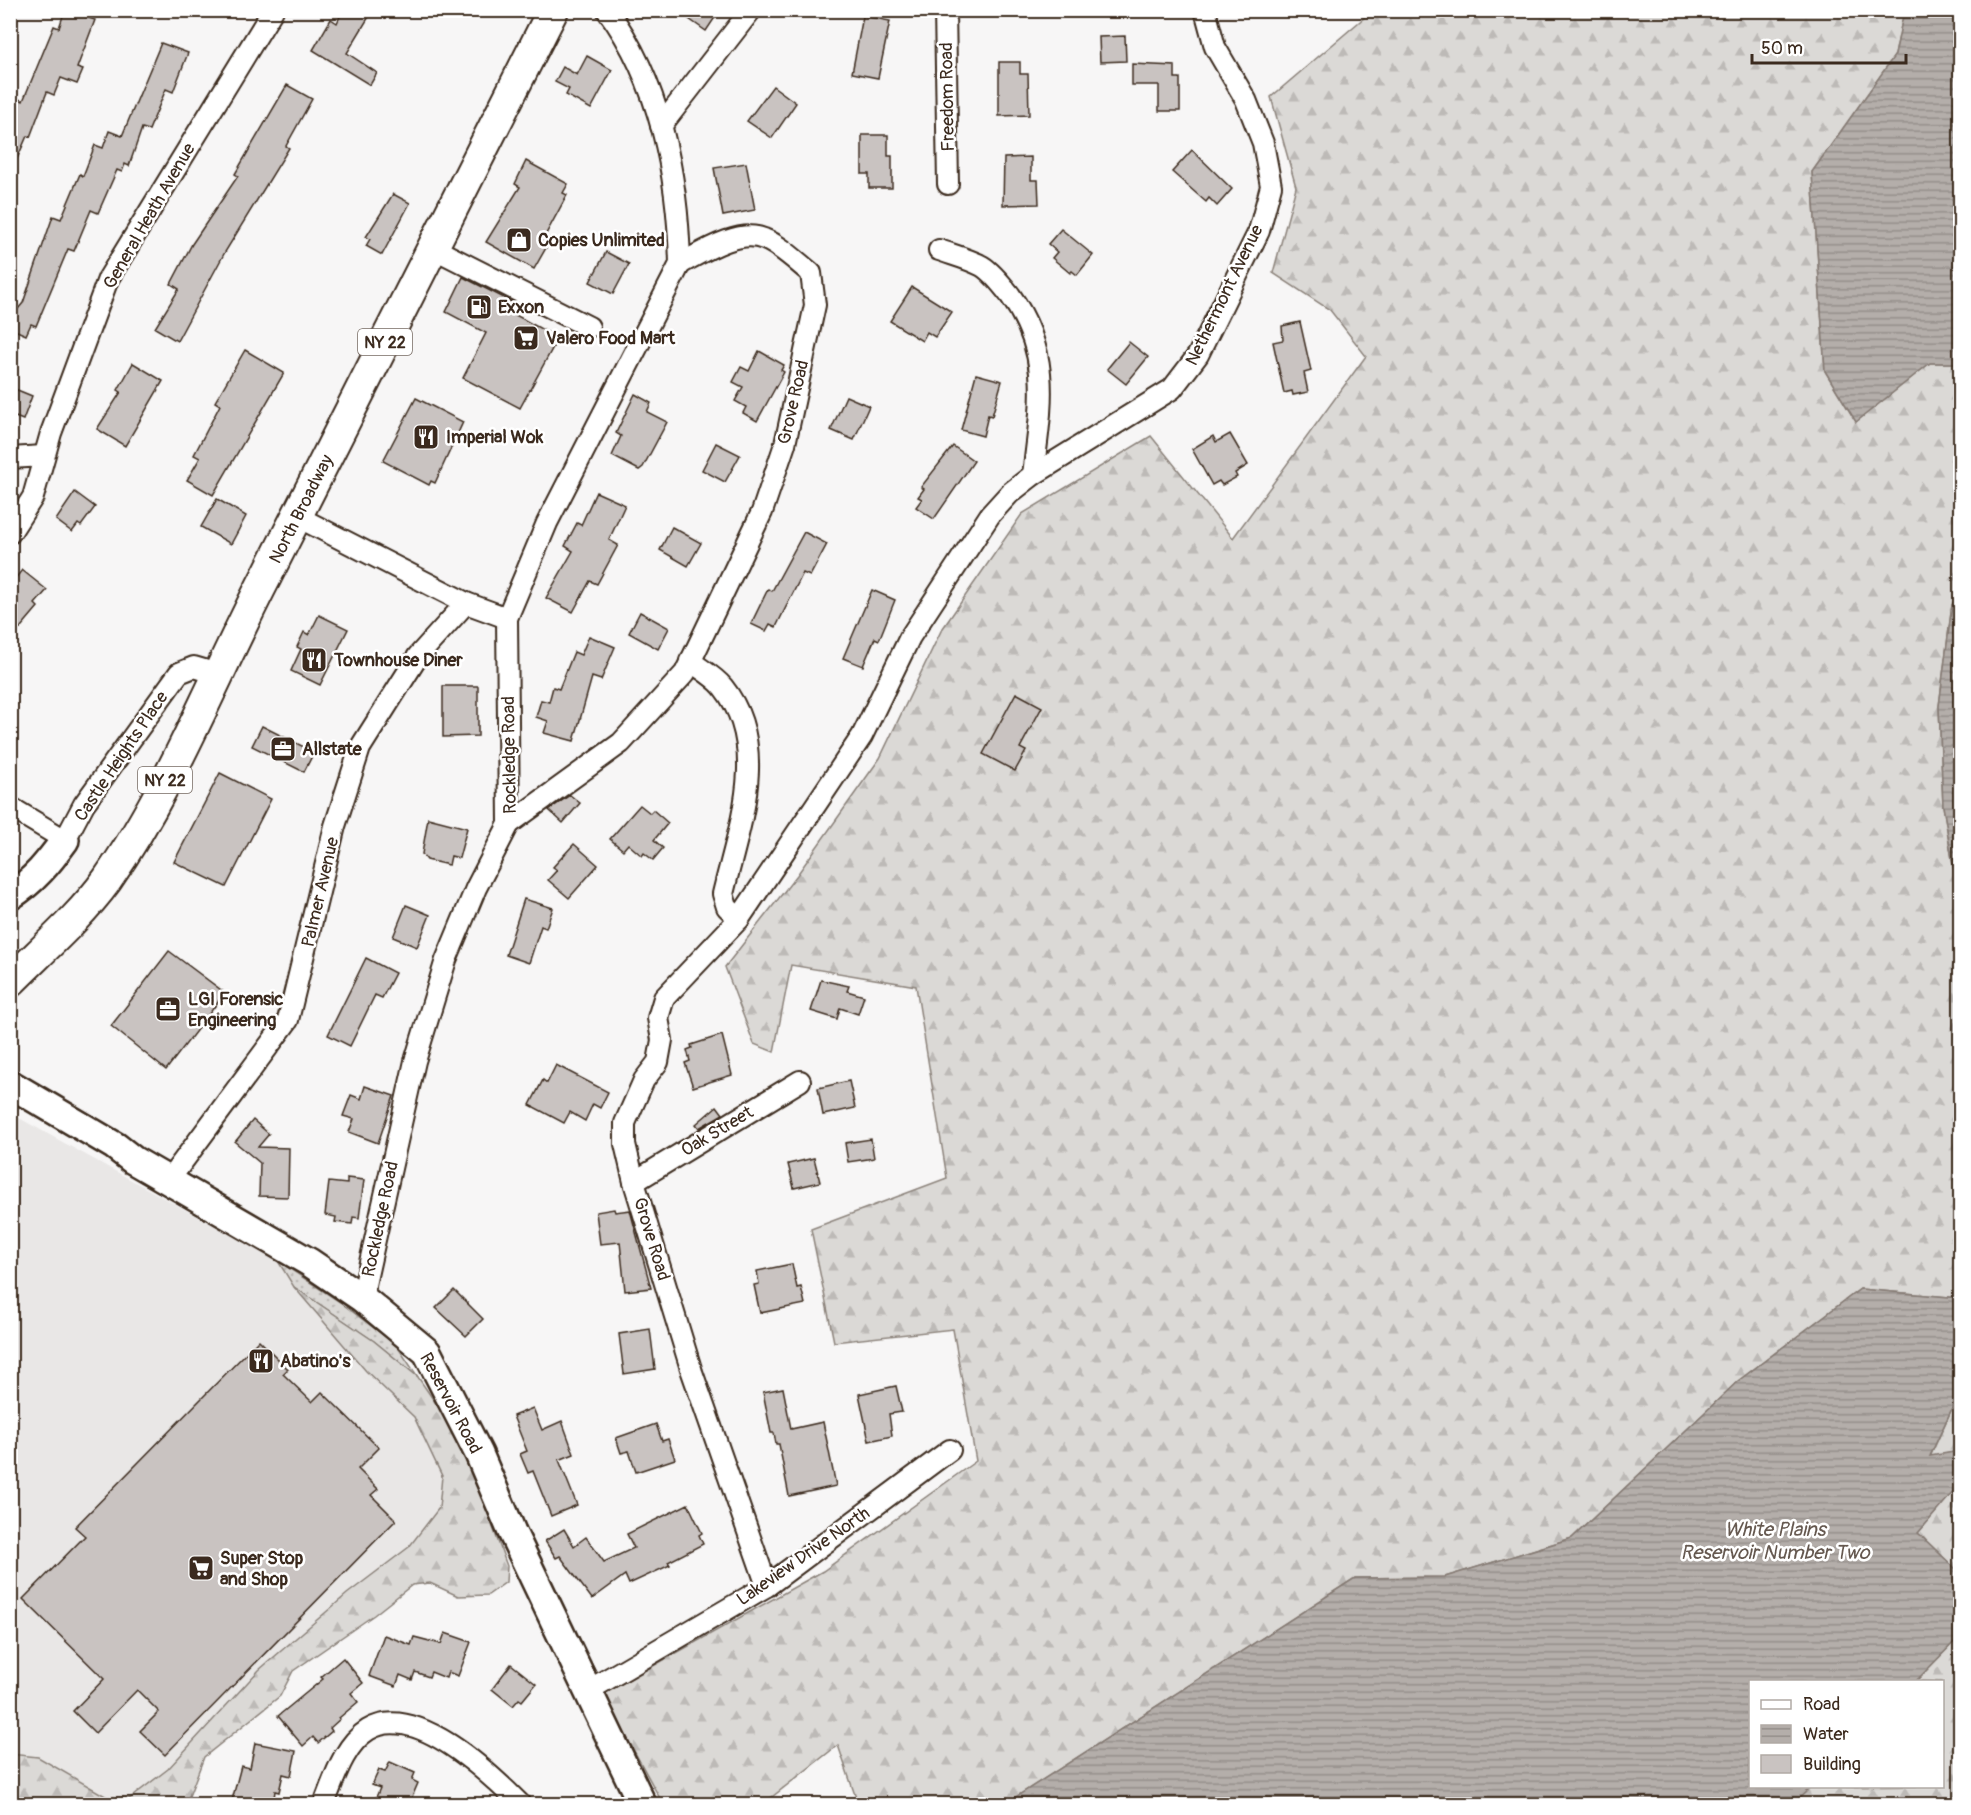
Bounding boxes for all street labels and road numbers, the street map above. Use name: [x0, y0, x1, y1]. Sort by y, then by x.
street label: Freedom Road: [935, 42, 960, 152]
street label: General Heath Avenue: [98, 139, 201, 293]
street label: Nethermont Avenue: [1180, 221, 1269, 369]
road number: NY 22: [358, 329, 412, 355]
street label: Grove Road: [773, 358, 814, 447]
street label: North Broadway: [264, 451, 339, 568]
street label: Castle Heights Place: [69, 687, 174, 826]
street label: Rockledge Road: [497, 696, 522, 814]
road number: NY 22: [138, 767, 192, 793]
street label: Palmer Avenue: [297, 835, 344, 949]
street label: Oak Street: [677, 1101, 758, 1162]
street label: Rockledge Road: [357, 1159, 404, 1279]
street label: Grove Road: [628, 1195, 675, 1284]
street label: Reservoir Road: [414, 1349, 487, 1458]
street label: Lakeview Drive North: [732, 1502, 874, 1611]

